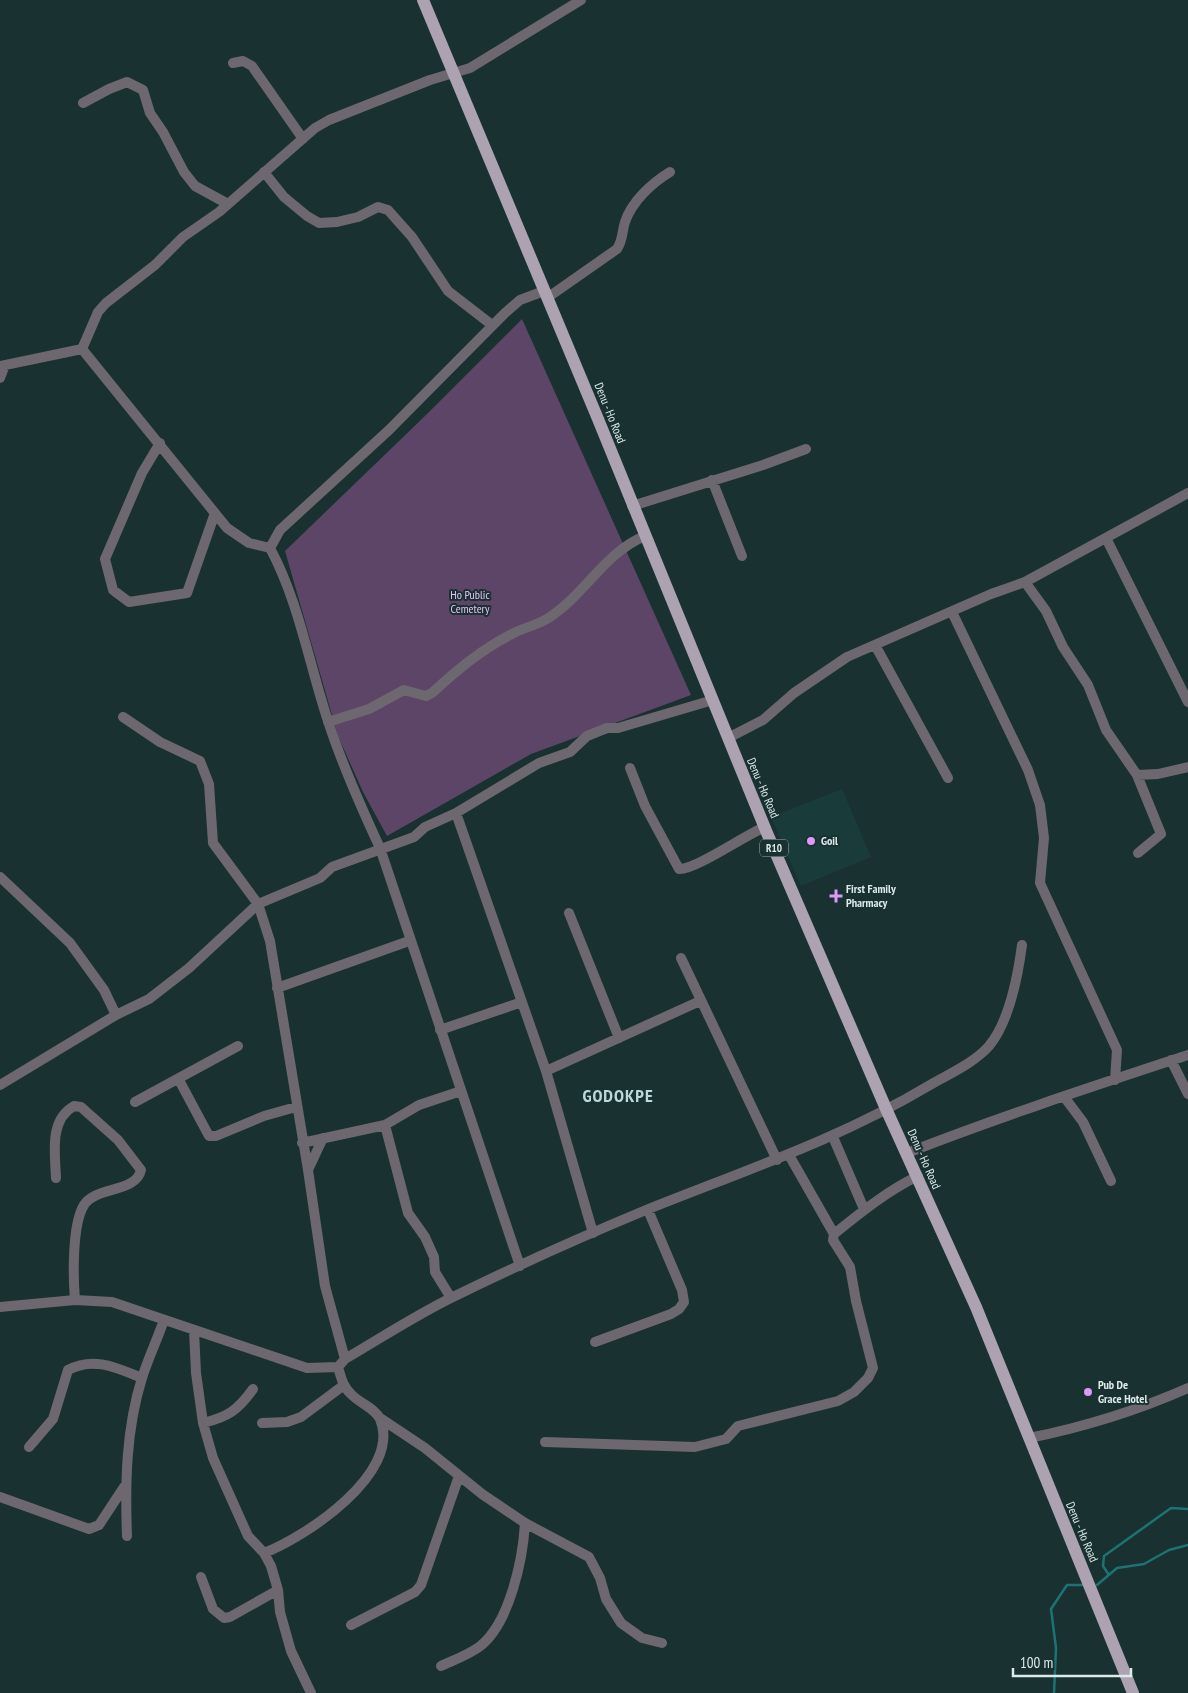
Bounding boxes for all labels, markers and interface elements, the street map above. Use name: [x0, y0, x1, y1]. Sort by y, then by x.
street label: Denu - Ho Road: [592, 380, 629, 445]
park label: Ho Public Cemetery: [450, 587, 490, 616]
street label: Denu - Ho Road: [744, 755, 783, 820]
place label: Goil: [821, 833, 838, 848]
marker: Goil: [805, 835, 817, 847]
road number: R10: [760, 840, 788, 856]
place label: First Family Pharmacy: [846, 881, 896, 910]
marker: First Family Pharmacy: [830, 890, 842, 902]
district label: GODOKPE: [582, 1084, 654, 1107]
street label: Denu - Ho Road: [905, 1126, 944, 1191]
place label: Pub De Grace Hotel: [1098, 1377, 1148, 1406]
marker: Pub De Grace Hotel: [1082, 1386, 1094, 1398]
street label: Denu - Ho Road: [1063, 1499, 1102, 1564]
scale bar: [1013, 1646, 1130, 1678]
text: 100 m: [1020, 1653, 1053, 1672]

